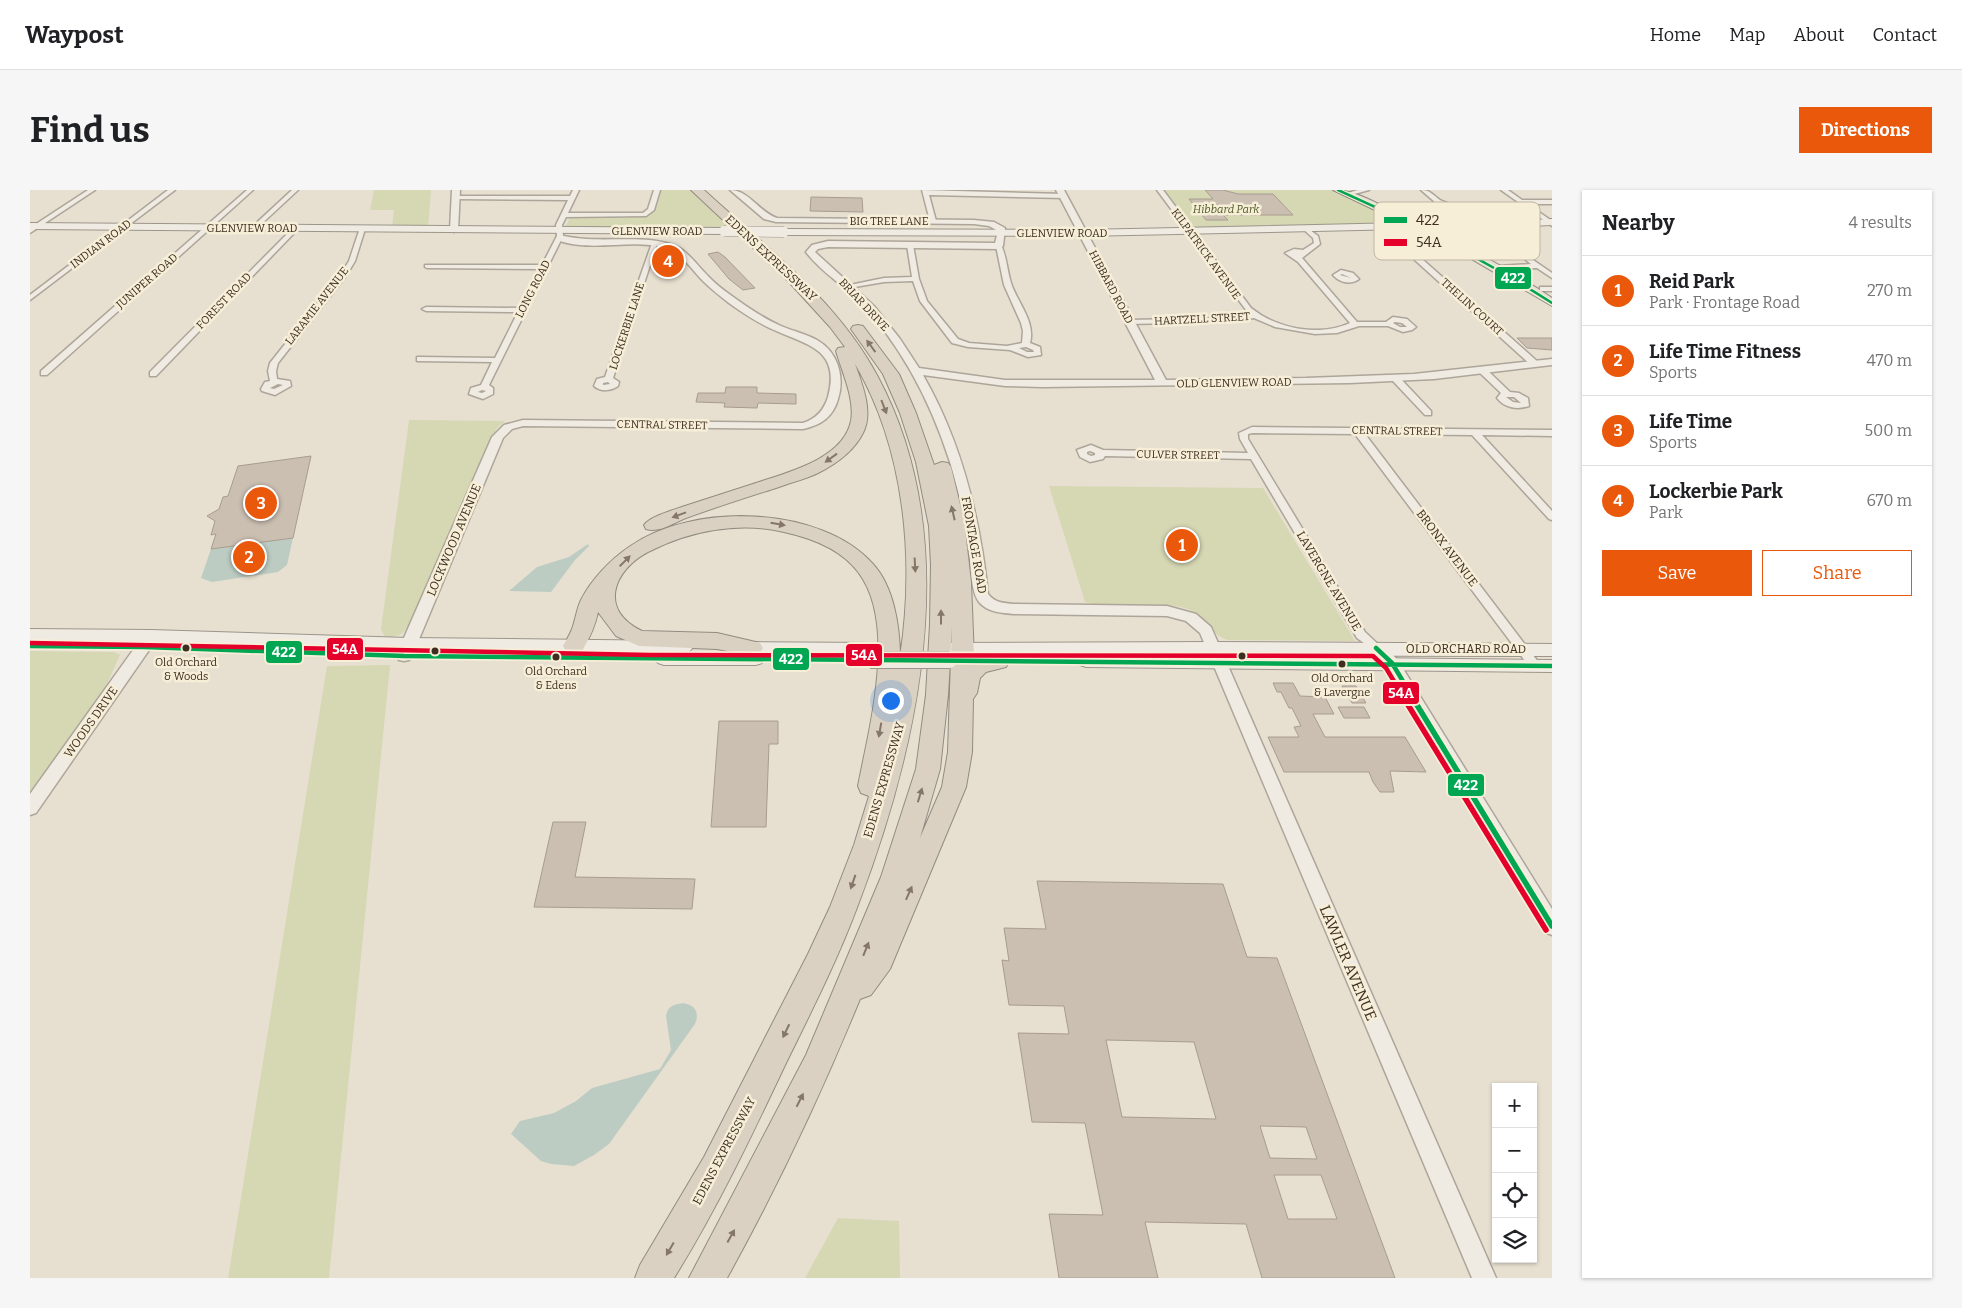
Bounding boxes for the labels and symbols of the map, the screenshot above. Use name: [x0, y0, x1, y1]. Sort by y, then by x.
legend: [1374, 202, 1540, 260]
park label: Hibbard Park: [1193, 203, 1260, 216]
street label: KILPATRICK AVENUE: [1169, 206, 1243, 302]
street label: EDENS EXPRESSWAY: [722, 212, 820, 304]
text: 422: [1416, 212, 1439, 229]
street label: BIG TREE LANE: [849, 215, 929, 228]
street label: INDIAN ROAD: [68, 217, 134, 271]
street label: GLENVIEW ROAD: [207, 222, 298, 235]
street label: GLENVIEW ROAD: [612, 225, 703, 238]
street label: GLENVIEW ROAD: [1017, 227, 1108, 240]
text: 54A: [1416, 234, 1442, 251]
pin: 4: [652, 242, 684, 280]
street label: HIBBARD ROAD: [1086, 248, 1136, 326]
street label: JUNIPER ROAD: [113, 251, 180, 312]
street label: LONG ROAD: [513, 258, 553, 320]
street label: LARAMIE AVENUE: [283, 264, 352, 348]
line badge: 422: [1494, 266, 1532, 290]
street label: FOREST ROAD: [194, 270, 254, 332]
text: 422: [1501, 270, 1525, 287]
street label: BRIAR DRIVE: [836, 276, 892, 334]
street label: THELIN COURT: [1438, 276, 1506, 339]
street label: LOCKERBIE LANE: [607, 281, 647, 371]
street label: HARTZELL STREET: [1154, 310, 1251, 328]
one-way arrow: [866, 340, 876, 353]
street label: OLD GLENVIEW ROAD: [1176, 375, 1292, 391]
one-way arrow: [881, 399, 888, 414]
street label: CENTRAL STREET: [617, 418, 708, 432]
street label: CENTRAL STREET: [1352, 424, 1443, 438]
street label: CULVER STREET: [1136, 448, 1220, 462]
one-way arrow: [825, 452, 838, 463]
street label: LOCKWOOD AVENUE: [424, 482, 484, 598]
pin: 3: [245, 484, 277, 522]
street label: FRONTAGE ROAD: [959, 495, 989, 595]
one-way arrow: [949, 506, 957, 521]
street label: BRONX AVENUE: [1414, 507, 1480, 589]
one-way arrow: [671, 511, 686, 519]
one-way arrow: [770, 521, 786, 529]
pin: 1: [1166, 526, 1198, 564]
street label: LAVERGNE AVENUE: [1294, 529, 1364, 633]
pin: 2: [233, 538, 265, 576]
one-way arrow: [619, 555, 631, 567]
one-way arrow: [912, 557, 920, 573]
one-way arrow: [937, 609, 945, 625]
line badge: 54A: [326, 637, 364, 661]
line badge: 422: [265, 640, 303, 664]
text: 54A: [332, 641, 358, 658]
street label: OLD ORCHARD ROAD: [1406, 642, 1526, 656]
marker: Old Orchard & Woods: [181, 643, 191, 653]
line badge: 54A: [845, 643, 883, 667]
text: 422: [272, 644, 296, 661]
unlabelled marker: [430, 646, 440, 656]
line badge: 422: [772, 647, 810, 671]
text: 54A: [851, 647, 877, 664]
text: 422: [779, 651, 803, 668]
unlabelled marker: [1237, 651, 1247, 661]
marker: Old Orchard & Edens: [551, 652, 561, 662]
place label: Old Orchard & Woods: [155, 656, 218, 683]
marker: Old Orchard & Lavergne: [1337, 659, 1347, 669]
place label: Old Orchard & Edens: [525, 665, 588, 692]
place label: Old Orchard & Lavergne: [1311, 672, 1374, 699]
line badge: 54A: [1382, 681, 1420, 705]
street label: WOODS DRIVE: [61, 684, 121, 760]
text: 54A: [1388, 685, 1414, 702]
your location: [878, 688, 904, 714]
street label: EDENS EXPRESSWAY: [861, 720, 907, 839]
one-way arrow: [875, 722, 883, 738]
line badge: 422: [1447, 773, 1485, 797]
text: 422: [1454, 777, 1478, 794]
one-way arrow: [916, 788, 924, 803]
one-way arrow: [848, 875, 856, 890]
one-way arrow: [906, 886, 914, 900]
street label: LAWLER AVENUE: [1316, 903, 1380, 1023]
one-way arrow: [863, 941, 871, 956]
one-way arrow: [782, 1023, 790, 1038]
one-way arrow: [796, 1093, 804, 1108]
street label: EDENS EXPRESSWAY: [690, 1095, 758, 1207]
one-way arrow: [727, 1228, 735, 1243]
one-way arrow: [666, 1242, 675, 1255]

